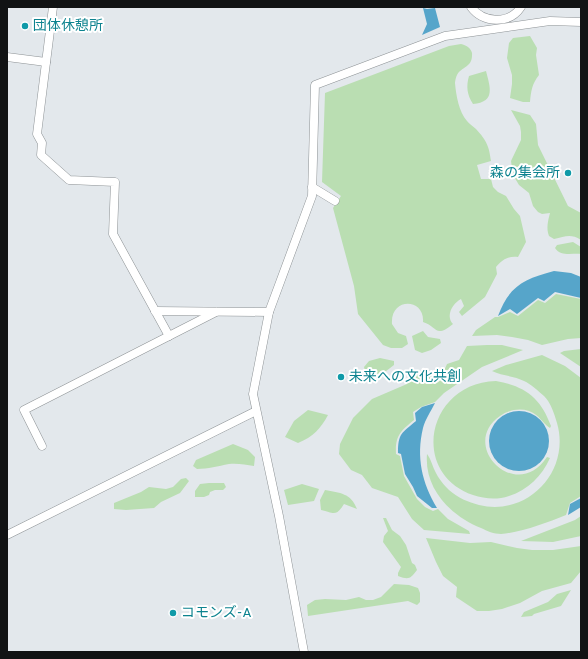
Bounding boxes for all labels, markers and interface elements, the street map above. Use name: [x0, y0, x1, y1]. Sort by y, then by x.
place label: 団体休憩所: [33, 17, 103, 35]
marker: 団体休憩所: [20, 21, 30, 31]
place label: 森の集会所: [490, 165, 560, 182]
marker: 森の集会所: [563, 168, 573, 178]
place label: 未来への文化共創: [349, 369, 461, 386]
marker: 未来への文化共創: [336, 372, 346, 382]
place label: コモンズ-A: [181, 604, 252, 622]
marker: コモンズ-A: [168, 608, 178, 618]

